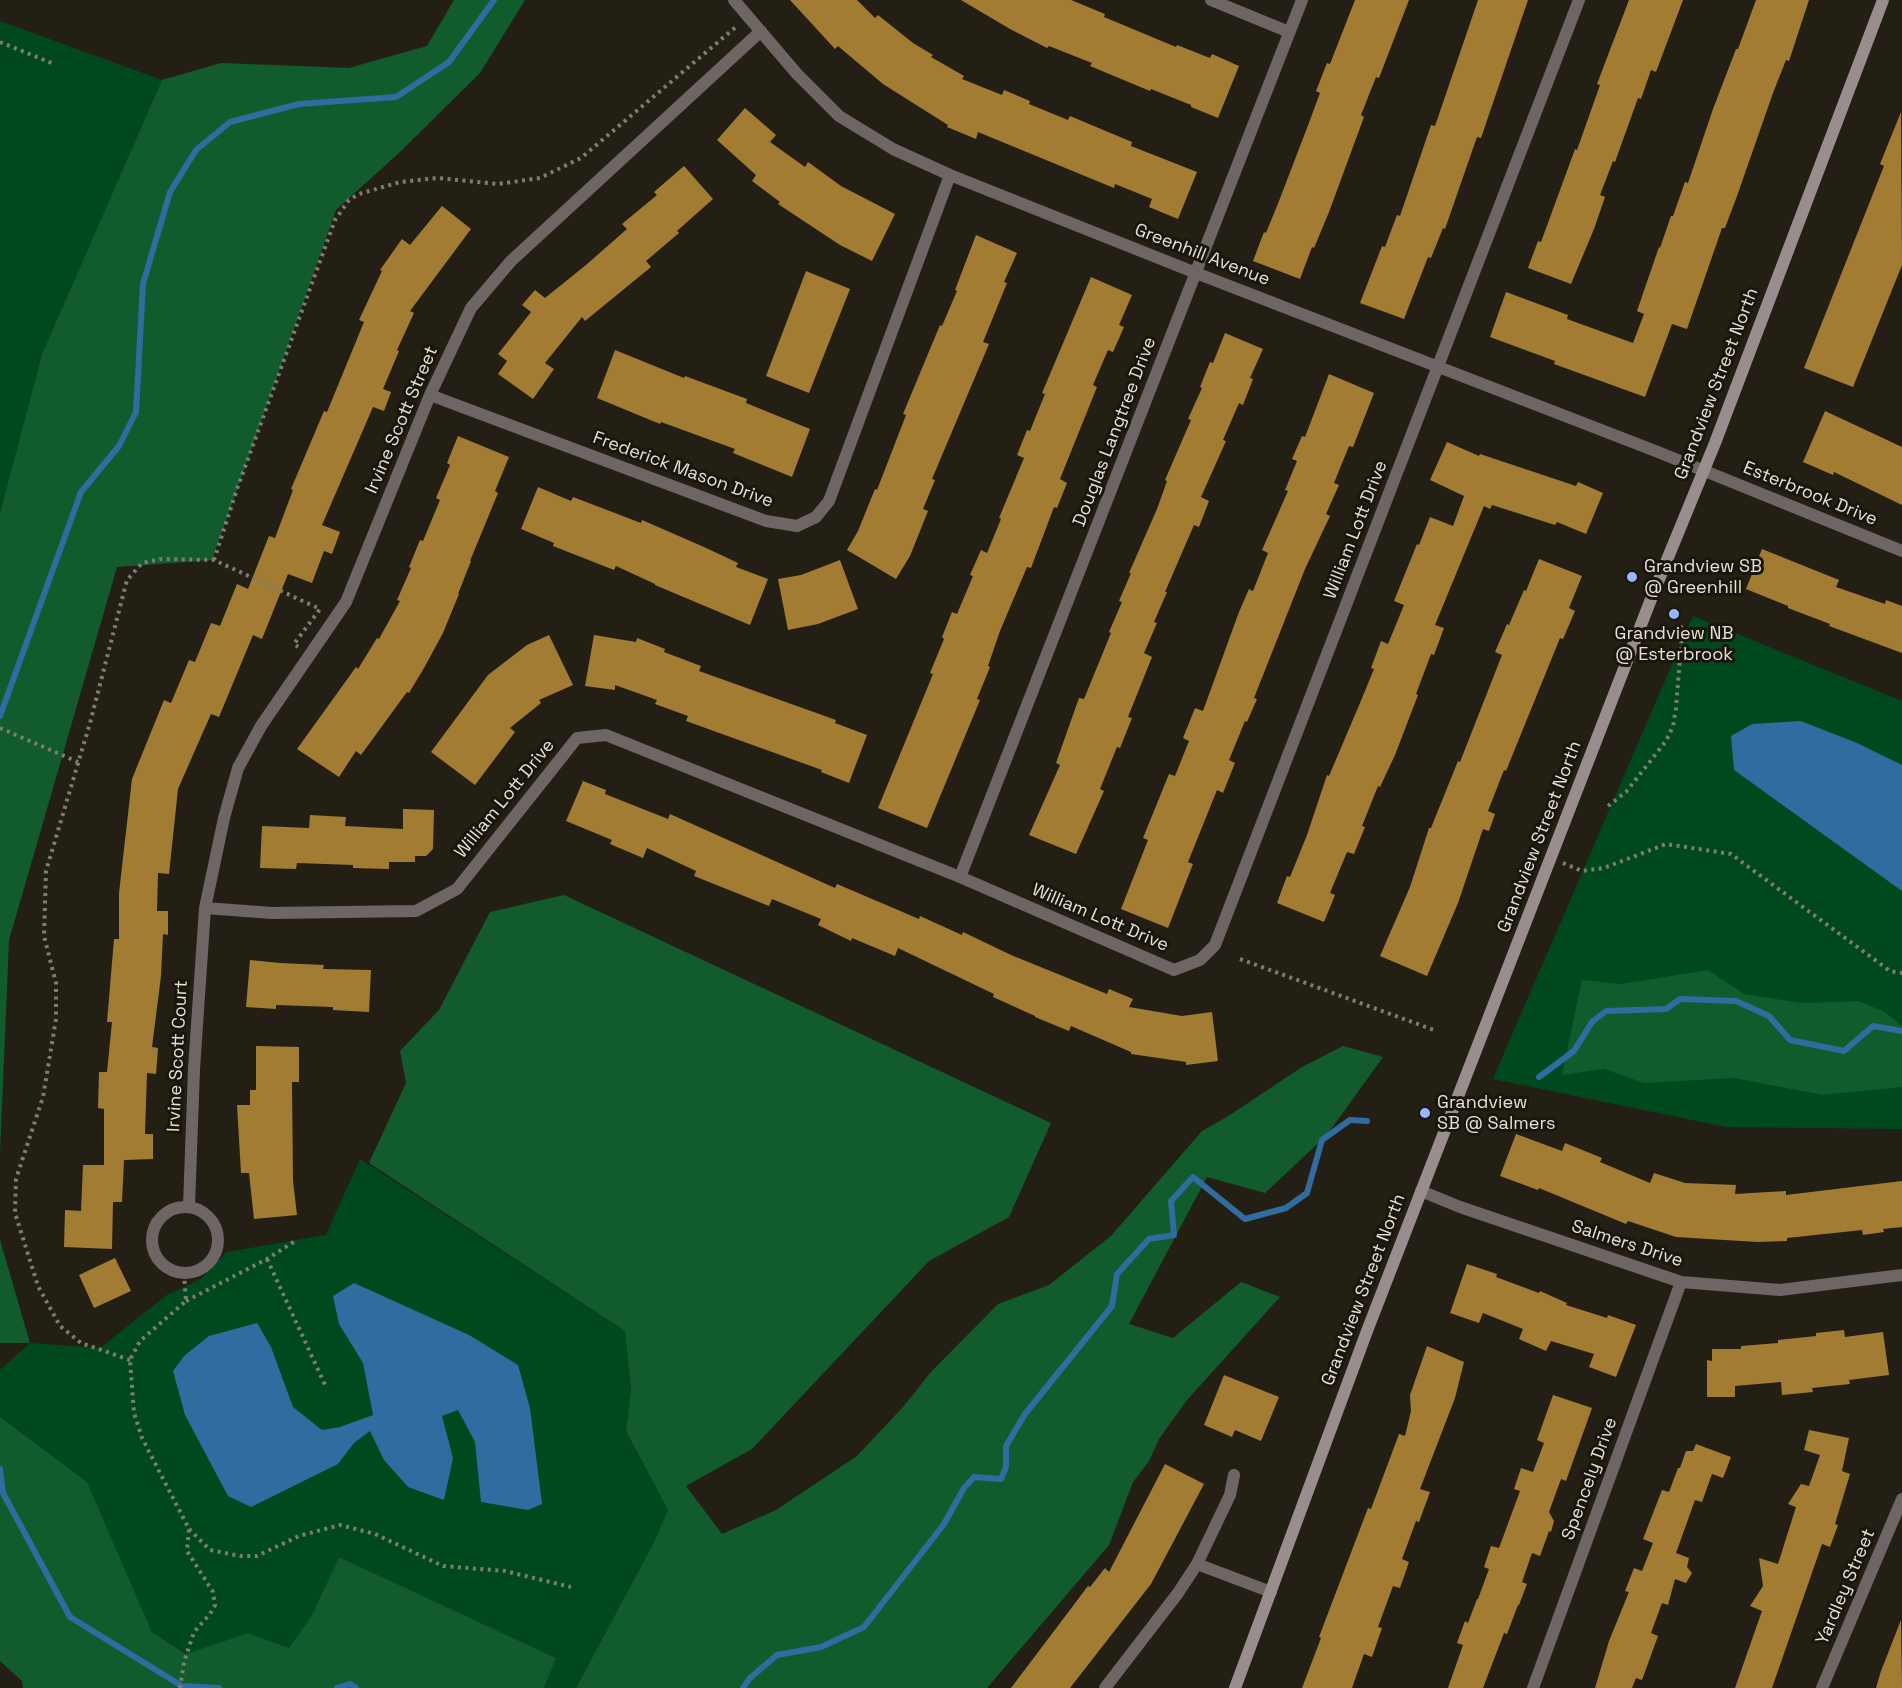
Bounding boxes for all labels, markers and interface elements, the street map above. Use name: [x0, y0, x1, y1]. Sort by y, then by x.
street label: Greenhill Avenue: [1131, 219, 1273, 291]
street label: Grandview Street North: [1670, 285, 1764, 483]
street label: Douglas Langtree Drive: [1069, 334, 1161, 530]
street label: Irvine Scott Street: [361, 343, 443, 497]
street label: Frederick Mason Drive: [590, 427, 776, 513]
street label: Esterbrook Drive: [1740, 457, 1880, 531]
street label: William Lott Drive: [1320, 458, 1392, 602]
place label: Grandview SB @ Greenhill: [1644, 556, 1762, 598]
marker: Grandview SB @ Greenhill: [1625, 570, 1639, 584]
marker: Grandview NB @ Esterbrook: [1667, 607, 1681, 621]
place label: Grandview NB @ Esterbrook: [1615, 623, 1733, 666]
street label: William Lott Drive: [450, 735, 560, 863]
street label: Grandview Street North: [1493, 738, 1587, 936]
street label: William Lott Drive: [1028, 879, 1172, 957]
street label: Irvine Scott Court: [163, 980, 193, 1132]
place label: Grandview SB @ Salmers: [1437, 1092, 1556, 1134]
marker: Grandview SB @ Salmers: [1418, 1106, 1432, 1120]
street label: Grandview Street North: [1317, 1191, 1411, 1389]
street label: Salmers Drive: [1569, 1216, 1685, 1272]
street label: Spencely Drive: [1558, 1415, 1622, 1543]
street label: Yardley Street: [1812, 1526, 1880, 1648]

